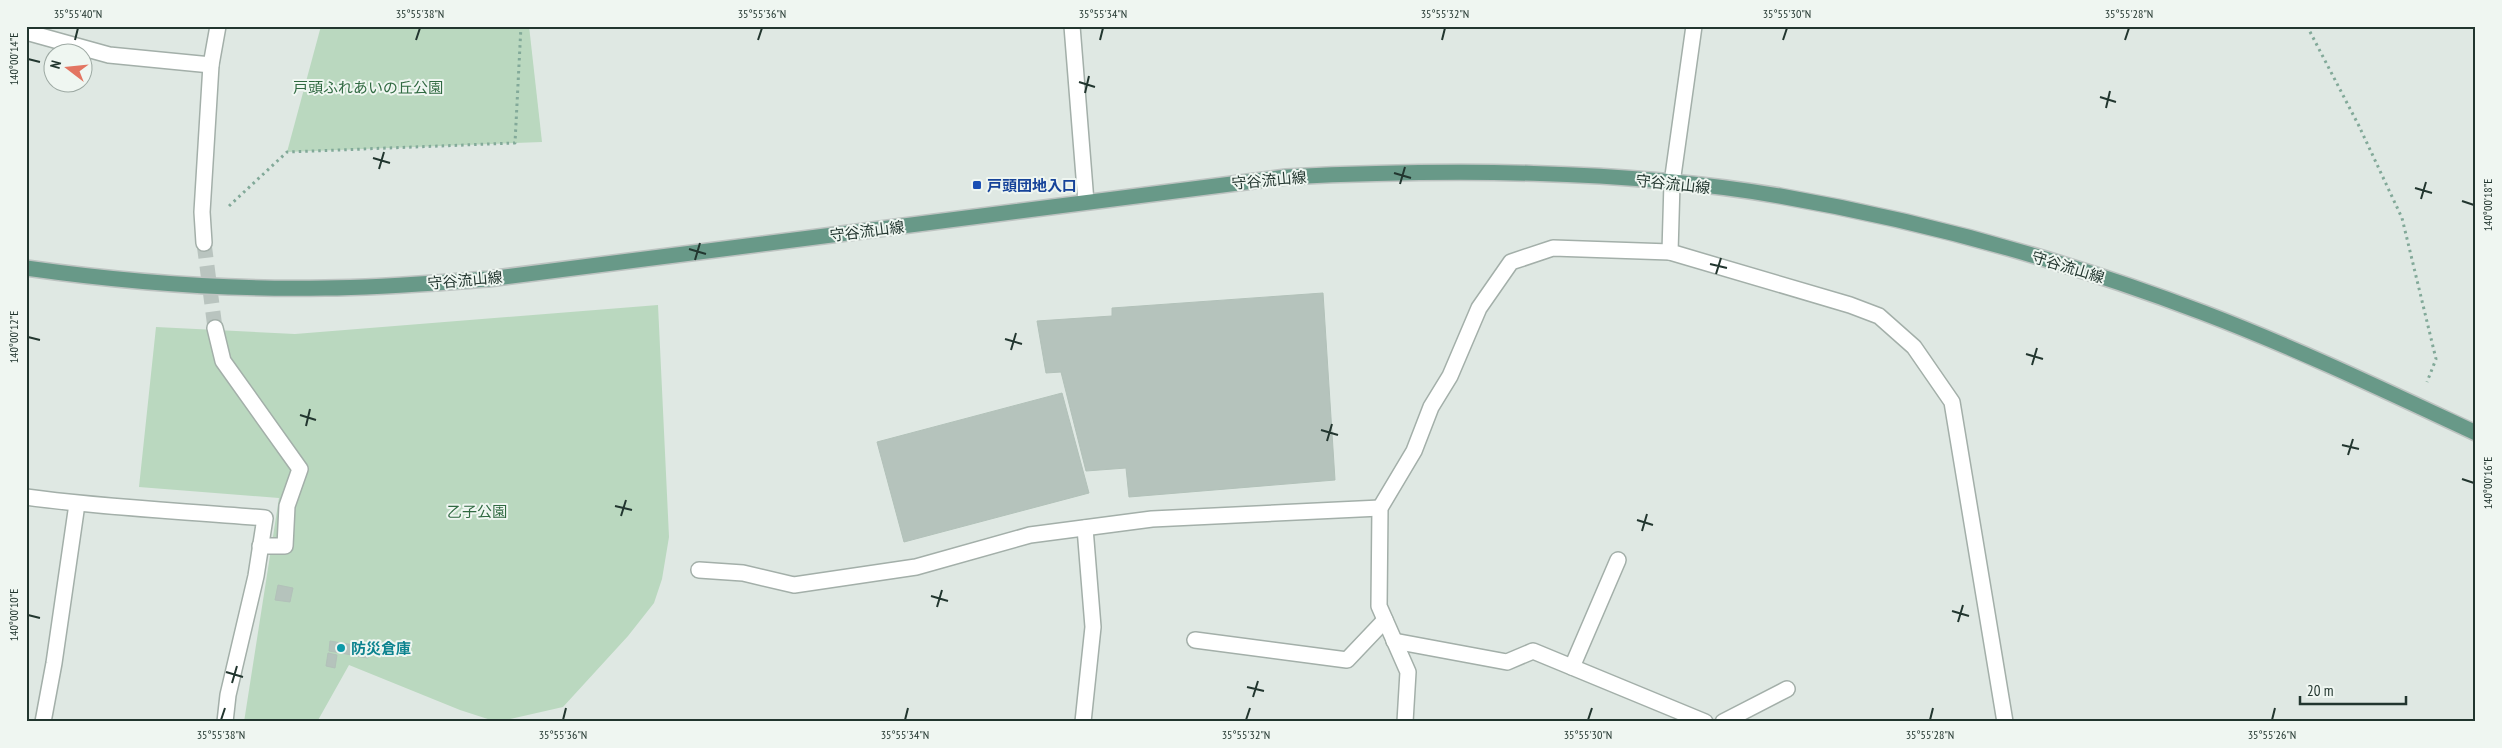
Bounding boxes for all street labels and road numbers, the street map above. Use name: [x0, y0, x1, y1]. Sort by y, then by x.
street label: 守谷流山線: [1231, 167, 1307, 193]
street label: 守谷流山線: [1635, 171, 1711, 197]
street label: 守谷流山線: [829, 217, 905, 245]
street label: 守谷流山線: [2029, 247, 2107, 287]
street label: 守谷流山線: [427, 267, 503, 293]

